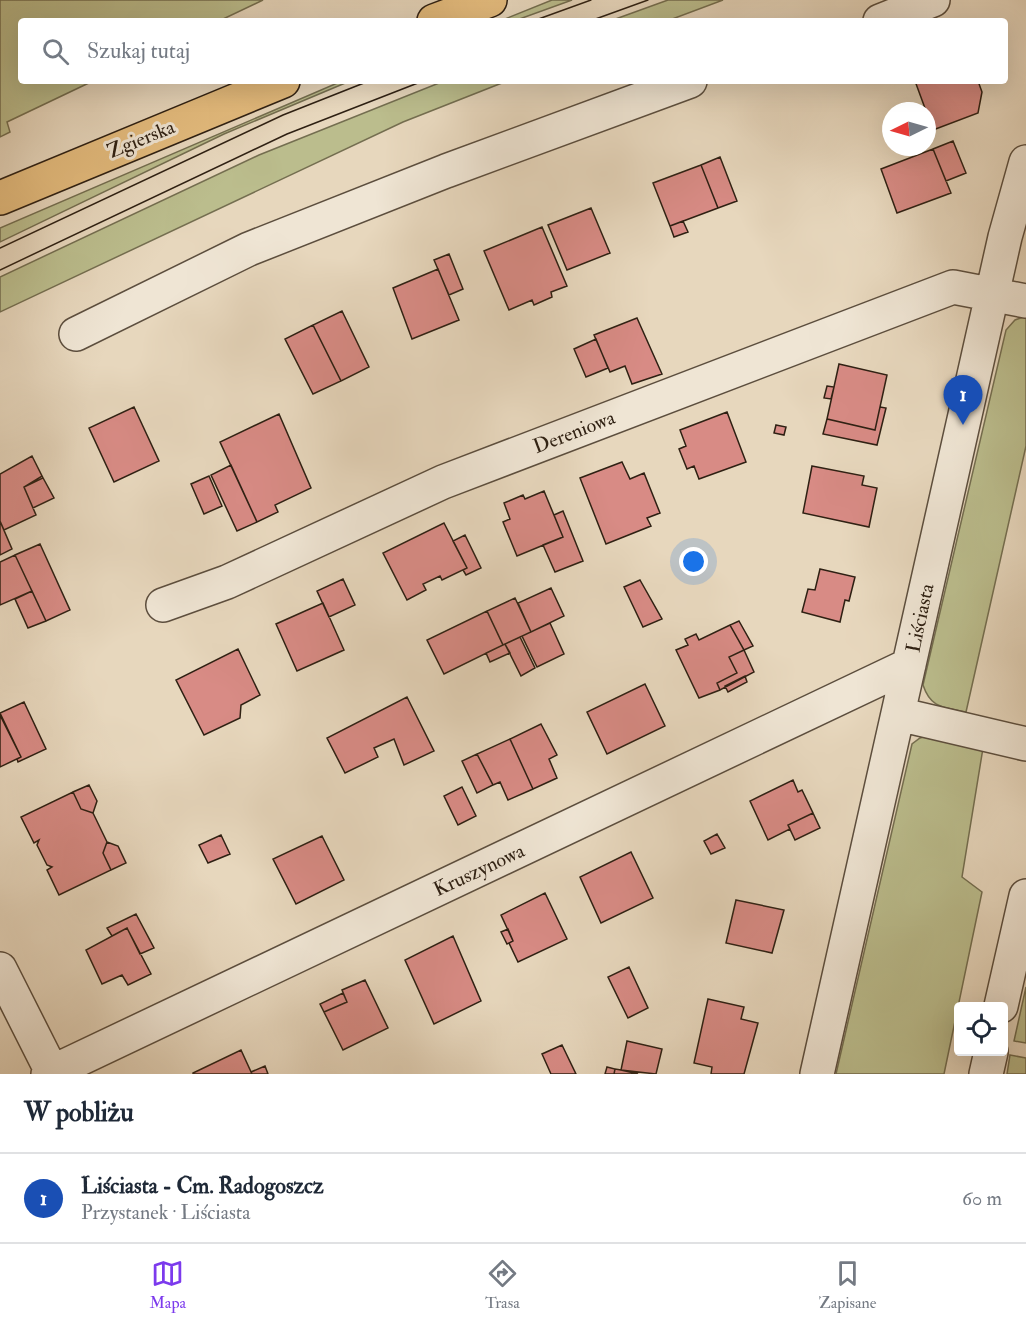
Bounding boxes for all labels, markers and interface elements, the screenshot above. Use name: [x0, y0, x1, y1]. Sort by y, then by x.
search box: [18, 18, 1008, 84]
icon: search: [39, 35, 72, 68]
text: Szukaj tutaj: [87, 37, 190, 65]
north arrow: [882, 102, 936, 156]
street label: Zgierska: [104, 114, 179, 164]
pin: 1: [944, 376, 982, 425]
street label: Dereniowa: [529, 405, 619, 459]
your location: [679, 547, 708, 576]
street label: Liściasta: [901, 580, 940, 655]
street label: Kruszynowa: [430, 838, 529, 902]
map controls: [954, 1002, 1008, 1056]
button: locate: [954, 1002, 1008, 1056]
text: W pobliżu: [24, 1097, 134, 1129]
text: Liściasta - Cm. Radogoszcz: [81, 1172, 324, 1200]
text: 1: [40, 1186, 47, 1211]
text: 60 m: [962, 1186, 1002, 1211]
text: Przystanek · Liściasta: [81, 1200, 250, 1225]
tab: Mapa: [149, 1257, 186, 1313]
tab: Trasa: [485, 1257, 520, 1313]
tab: Zapisane: [819, 1257, 877, 1313]

